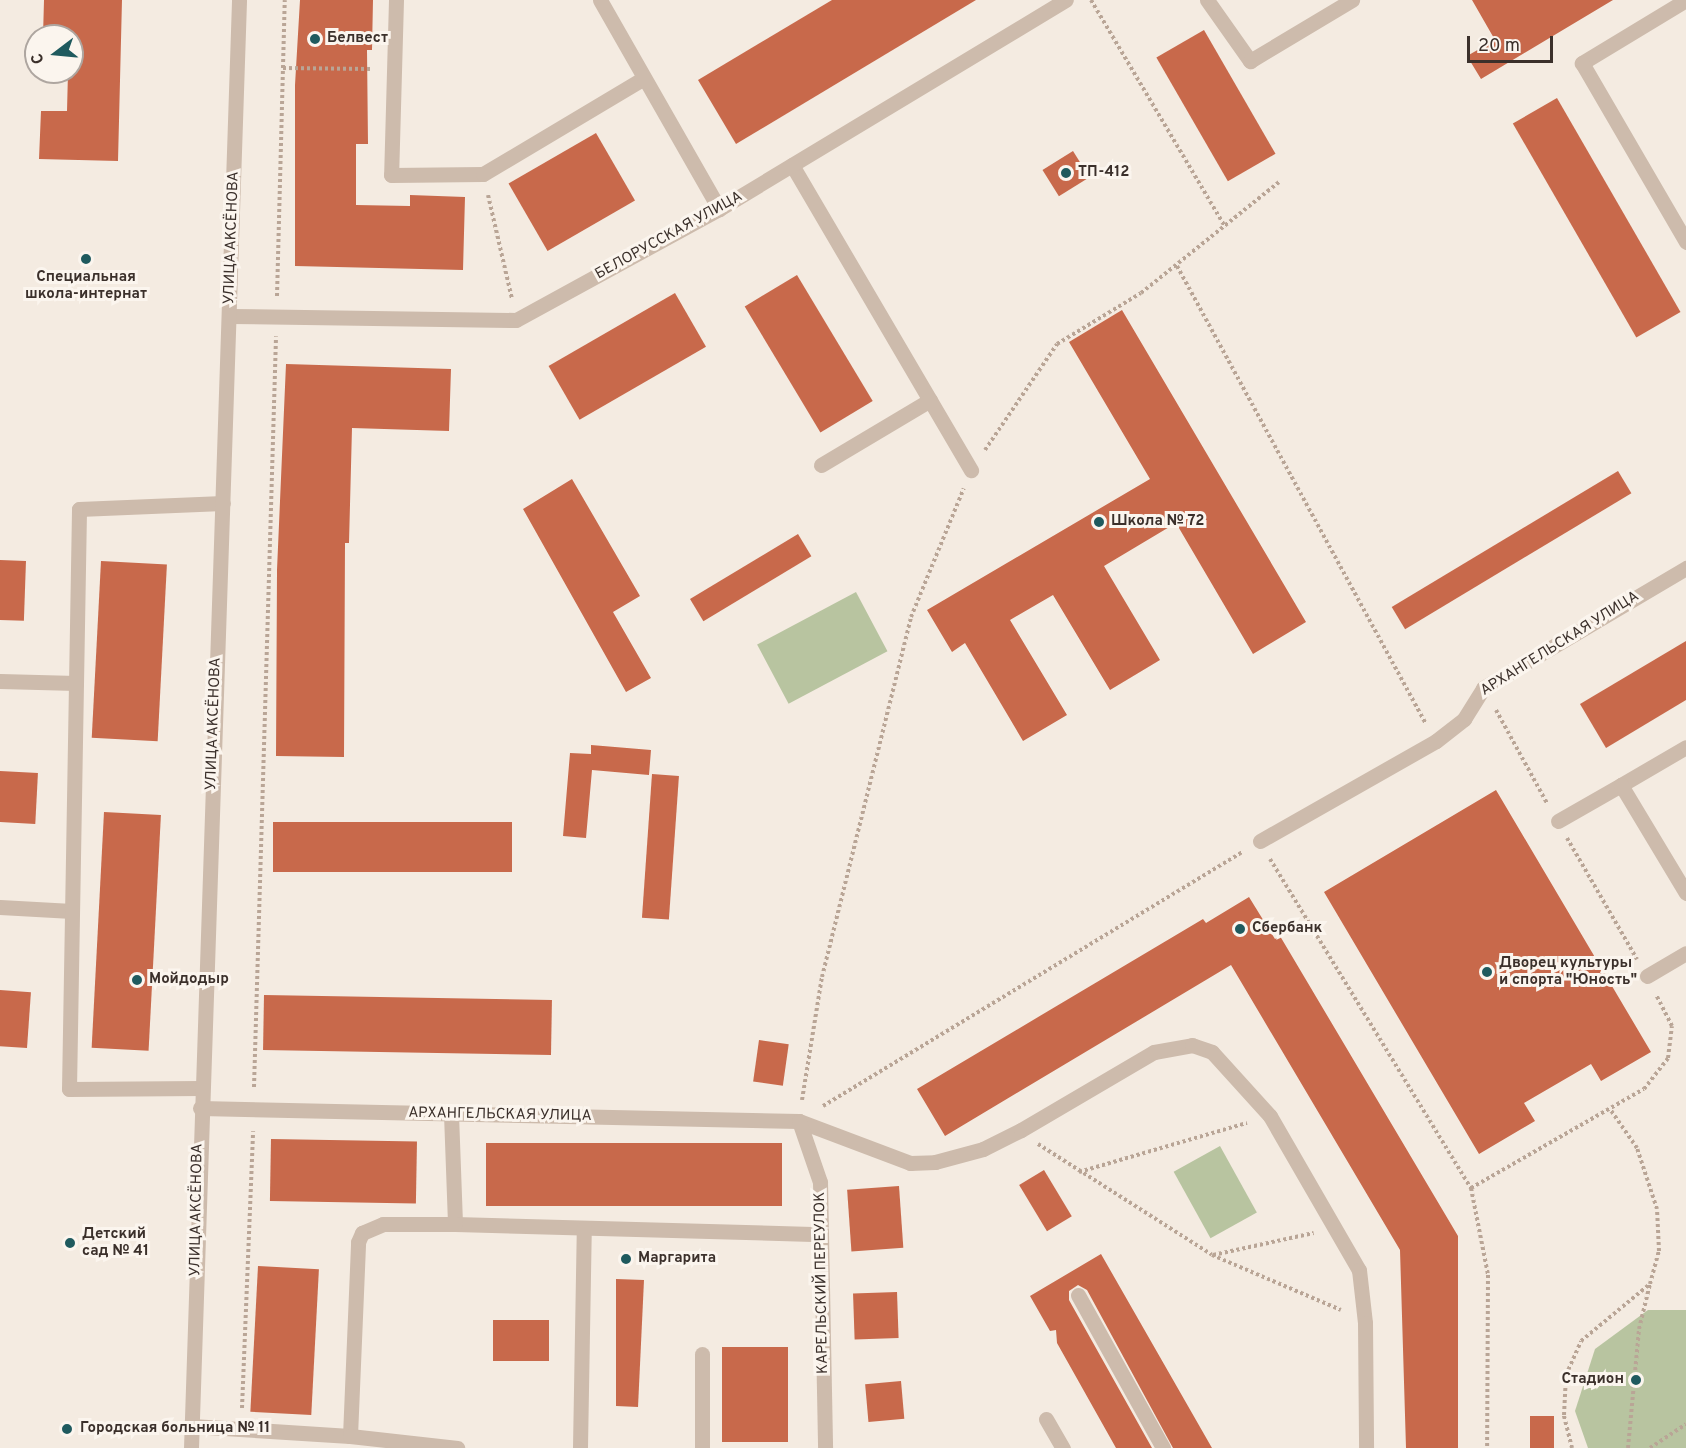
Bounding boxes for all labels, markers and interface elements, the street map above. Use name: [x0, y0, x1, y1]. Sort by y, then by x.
north arrow: [24, 24, 84, 84]
scale bar: [1470, 24, 1556, 62]
place label: Белвест: [327, 30, 388, 48]
marker: Белвест: [308, 32, 322, 46]
text: 20 m: [1478, 35, 1520, 58]
text: С: [28, 51, 50, 66]
place label: ТП-412: [1078, 164, 1129, 182]
marker: ТП-412: [1059, 166, 1073, 180]
street label: УЛИЦА АКСЁНОВА: [221, 171, 243, 305]
street label: БЕЛОРУССКАЯ УЛИЦА: [592, 188, 746, 284]
marker: Специальная школа-интернат: [79, 252, 93, 266]
place label: Специальная школа-интернат: [25, 268, 147, 303]
place label: Школа № 72: [1111, 513, 1204, 531]
marker: Школа № 72: [1092, 515, 1106, 529]
street label: АРХАНГЕЛЬСКАЯ УЛИЦА: [1477, 588, 1643, 700]
street label: УЛИЦА АКСЁНОВА: [203, 657, 225, 791]
place label: Сбербанк: [1252, 920, 1322, 938]
marker: Сбербанк: [1233, 922, 1247, 936]
place label: Дворец культуры и спорта "Юность": [1499, 954, 1637, 989]
marker: Дворец культуры и спорта "Юность": [1480, 965, 1494, 979]
place label: Мойдодыр: [149, 971, 229, 989]
marker: Мойдодыр: [130, 973, 144, 987]
street label: АРХАНГЕЛЬСКАЯ УЛИЦА: [408, 1104, 592, 1126]
street label: УЛИЦА АКСЁНОВА: [187, 1143, 207, 1277]
street label: КАРЕЛЬСКИЙ ПЕРЕУЛОК: [811, 1192, 833, 1374]
place label: Детский сад № 41: [82, 1225, 149, 1260]
marker: Детский сад № 41: [63, 1236, 77, 1250]
place label: Маргарита: [638, 1250, 716, 1268]
marker: Маргарита: [619, 1252, 633, 1266]
place label: Стадион: [1561, 1371, 1624, 1389]
marker: Стадион: [1629, 1373, 1643, 1387]
marker: Городская больница № 11: [58, 1420, 76, 1438]
place label: Городская больница № 11: [80, 1420, 270, 1438]

